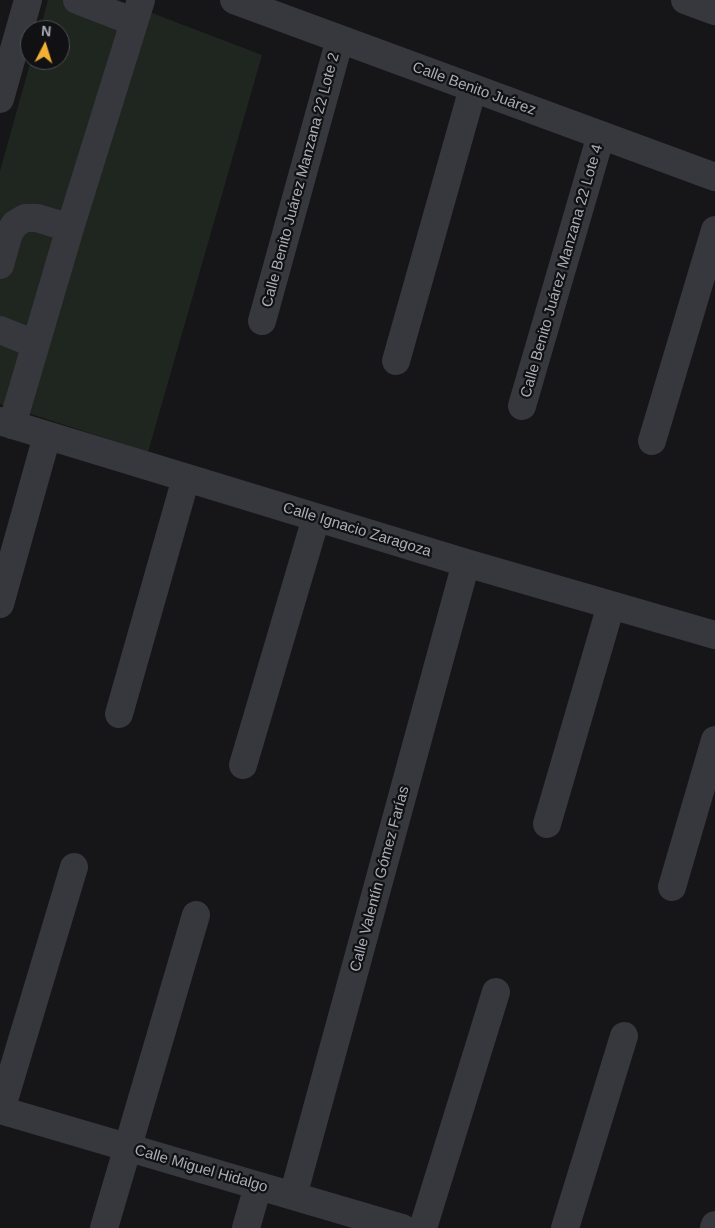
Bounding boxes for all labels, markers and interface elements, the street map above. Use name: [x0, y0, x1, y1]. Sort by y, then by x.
north arrow: [20, 20, 70, 70]
text: N: [40, 23, 52, 39]
street label: Calle Benito Juárez Manzana 22 Lote 2: [258, 51, 344, 309]
street label: Calle Benito Juárez: [410, 58, 538, 120]
street label: Calle Benito Juárez Manzana 22 Lote 4: [517, 142, 607, 400]
street label: Calle Ignacio Zaragoza: [281, 499, 433, 561]
street label: Calle Valentín Gómez Farías: [347, 784, 413, 974]
street label: Calle Miguel Hidalgo: [132, 1141, 270, 1197]

